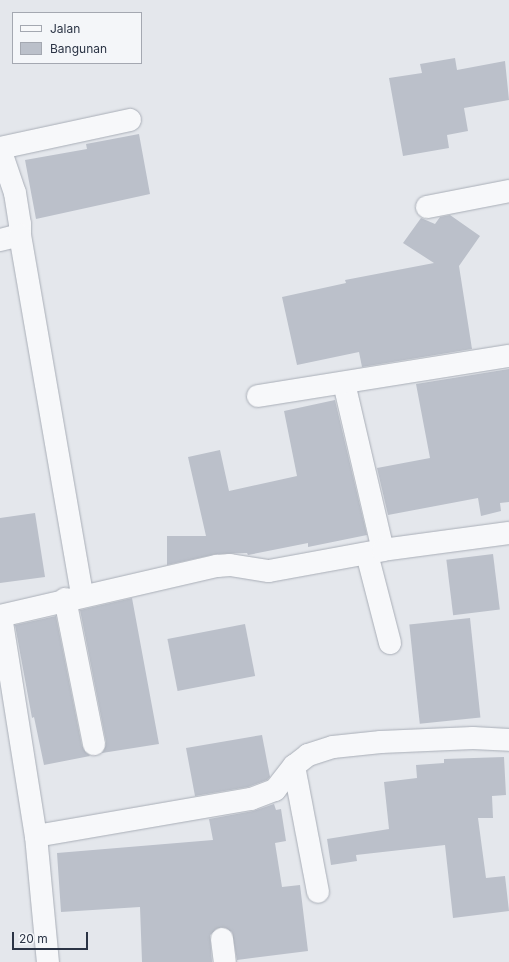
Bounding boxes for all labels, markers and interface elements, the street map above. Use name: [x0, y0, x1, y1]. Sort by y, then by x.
legend: [12, 12, 142, 64]
text: Jalan: [50, 21, 80, 36]
text: Bangunan: [50, 41, 107, 56]
scale bar: [14, 924, 90, 950]
text: 20 m: [19, 931, 48, 946]

